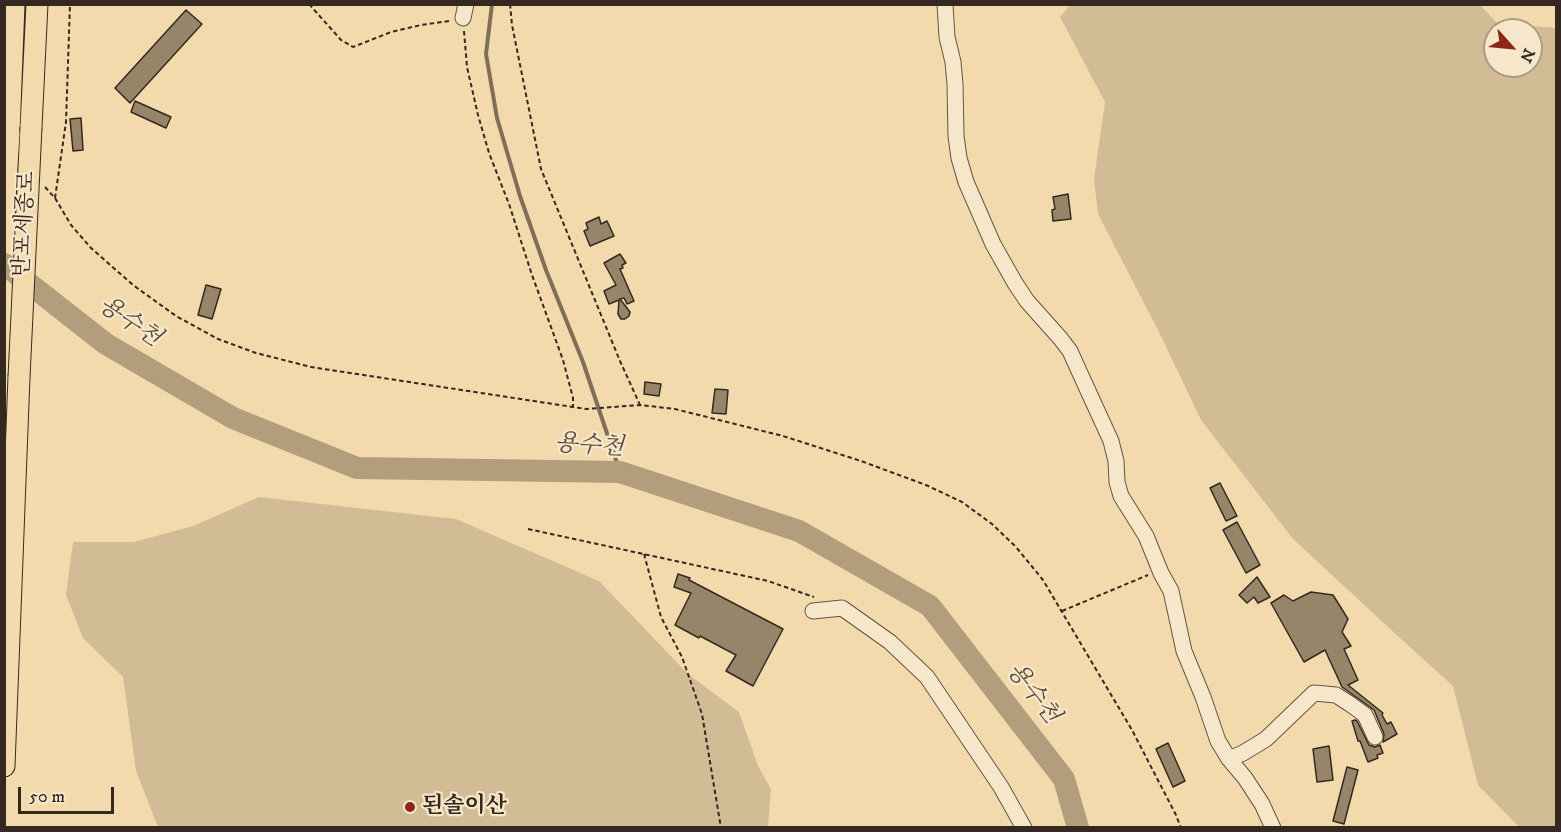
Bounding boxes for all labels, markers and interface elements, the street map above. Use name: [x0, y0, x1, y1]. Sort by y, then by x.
north arrow: [1483, 18, 1543, 78]
text: N: [1515, 45, 1539, 66]
street label: 반포세종로: [10, 170, 42, 278]
water label: 용수천: [92, 292, 166, 354]
water label: 용수천: [553, 430, 625, 464]
water label: 용수천: [999, 658, 1065, 730]
scale bar: [21, 775, 117, 813]
text: 50 m: [29, 786, 65, 808]
place label: 된솔이산: [422, 794, 507, 820]
marker: 된솔이산: [403, 800, 417, 814]

